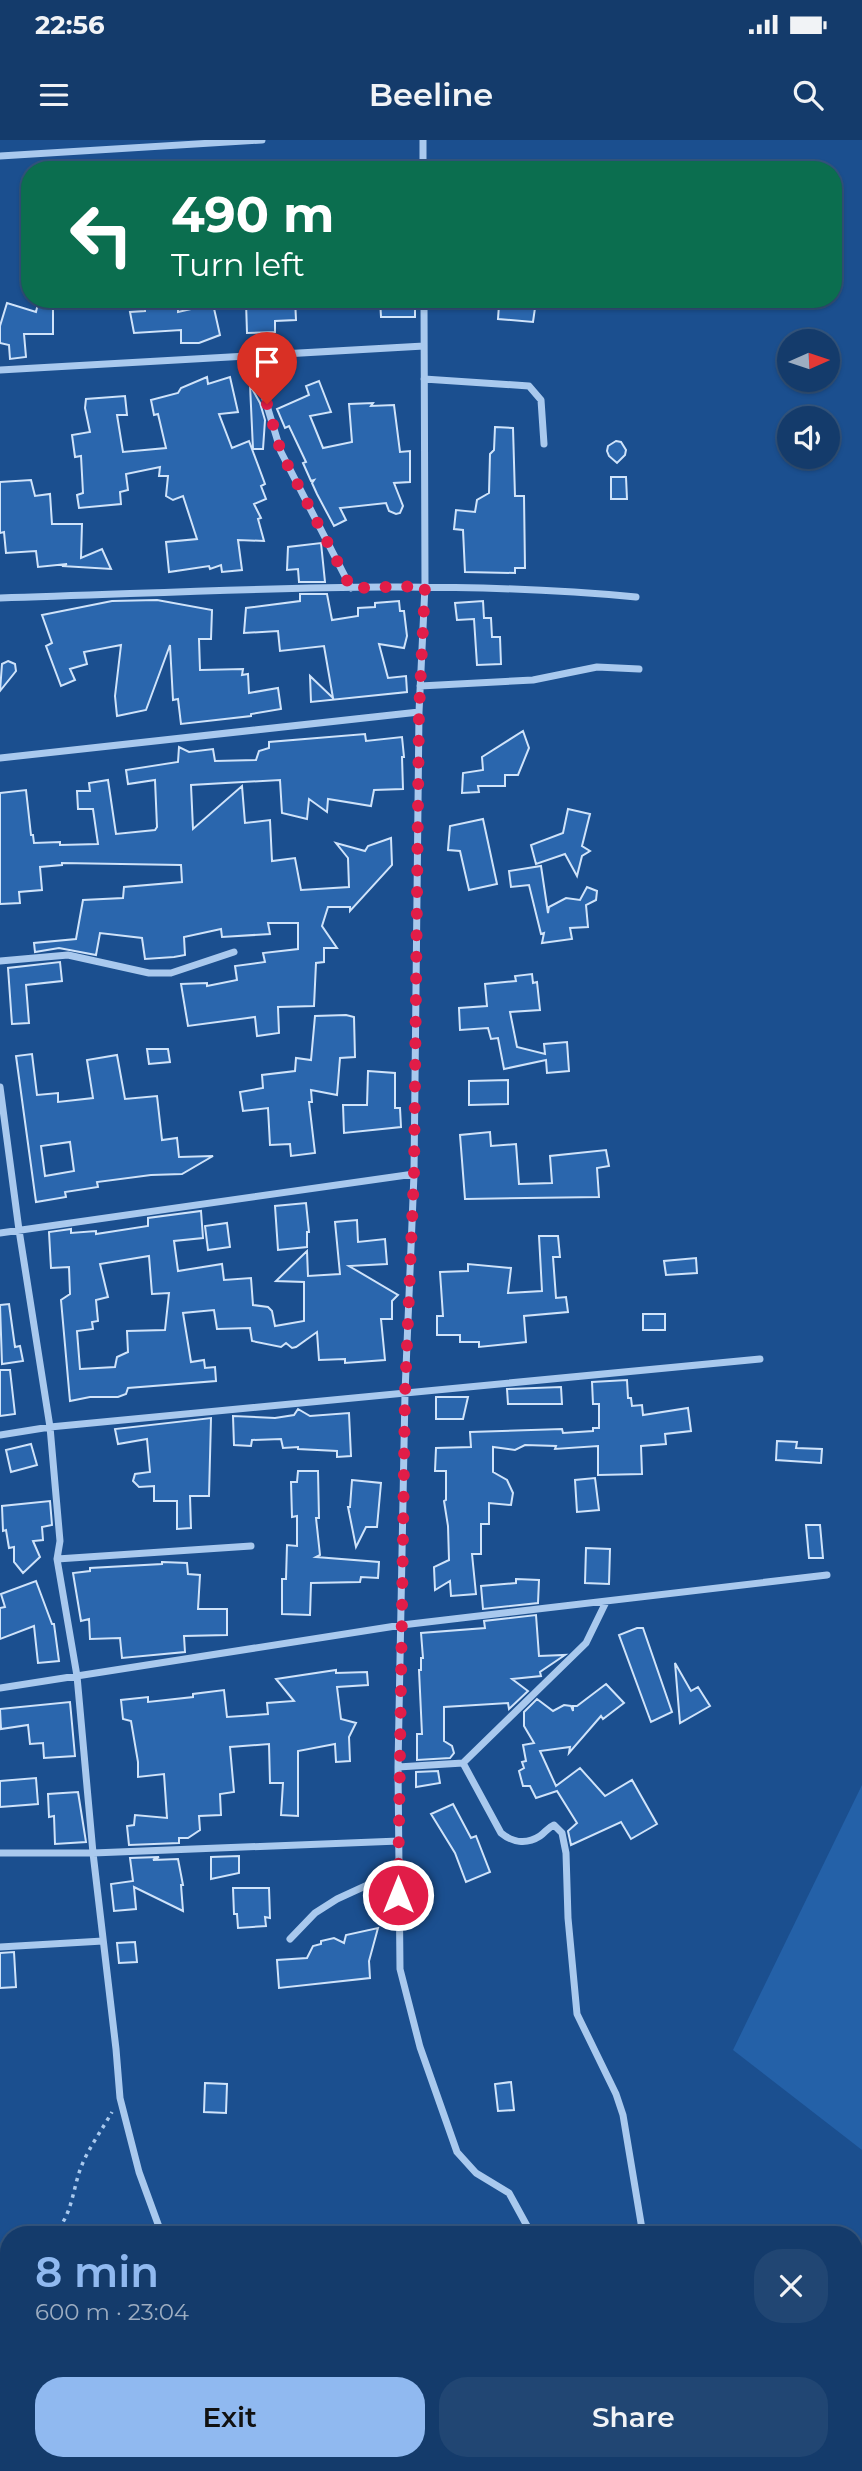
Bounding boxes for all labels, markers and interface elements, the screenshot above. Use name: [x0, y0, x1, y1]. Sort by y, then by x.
text: 22:56: [35, 9, 105, 41]
text: Beeline: [369, 75, 493, 114]
icon: menu: [35, 76, 73, 114]
icon: search: [789, 76, 827, 114]
text: 490 m: [171, 185, 334, 244]
icon: left: [56, 189, 147, 280]
text: Turn left: [171, 245, 305, 284]
north arrow: [777, 329, 840, 392]
map controls: [777, 329, 840, 469]
pin: [237, 332, 297, 404]
icon: arrive: [248, 343, 286, 381]
button: sound: [777, 406, 840, 469]
position arrow: [361, 1858, 435, 1932]
text: 8 min: [35, 2246, 159, 2298]
button: close: [754, 2249, 828, 2323]
text: 600 m · 23:04: [35, 2298, 189, 2326]
button: Exit: [35, 2377, 425, 2457]
button: Share: [439, 2377, 828, 2457]

